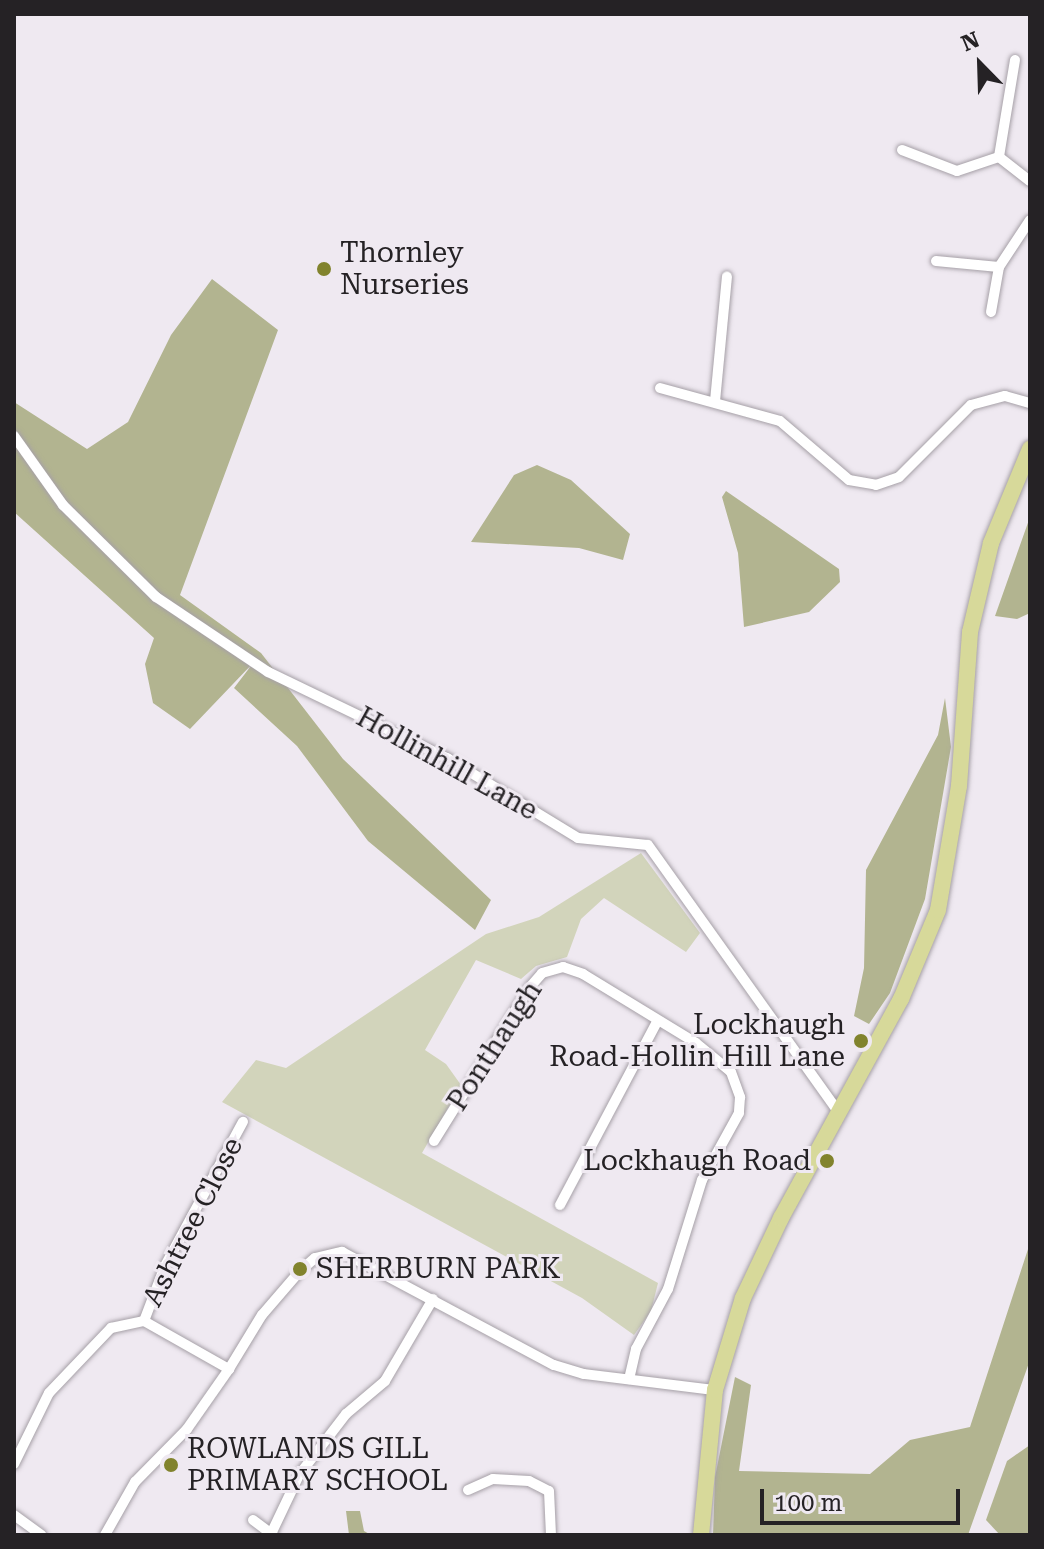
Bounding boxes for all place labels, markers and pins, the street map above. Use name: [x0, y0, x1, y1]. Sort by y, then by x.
place label: Thornley Nurseries: [340, 236, 469, 302]
marker: Thornley Nurseries: [315, 260, 333, 278]
place label: Lockhaugh Road-Hollin Hill Lane: [549, 1008, 845, 1074]
marker: Lockhaugh Road-Hollin Hill Lane: [852, 1032, 870, 1050]
place label: Lockhaugh Road: [583, 1144, 811, 1178]
marker: Lockhaugh Road: [818, 1152, 836, 1170]
place label: SHERBURN PARK: [316, 1252, 560, 1286]
marker: SHERBURN PARK: [291, 1260, 309, 1278]
place label: ROWLANDS GILL PRIMARY SCHOOL: [187, 1432, 448, 1498]
marker: ROWLANDS GILL PRIMARY SCHOOL: [162, 1456, 180, 1474]

